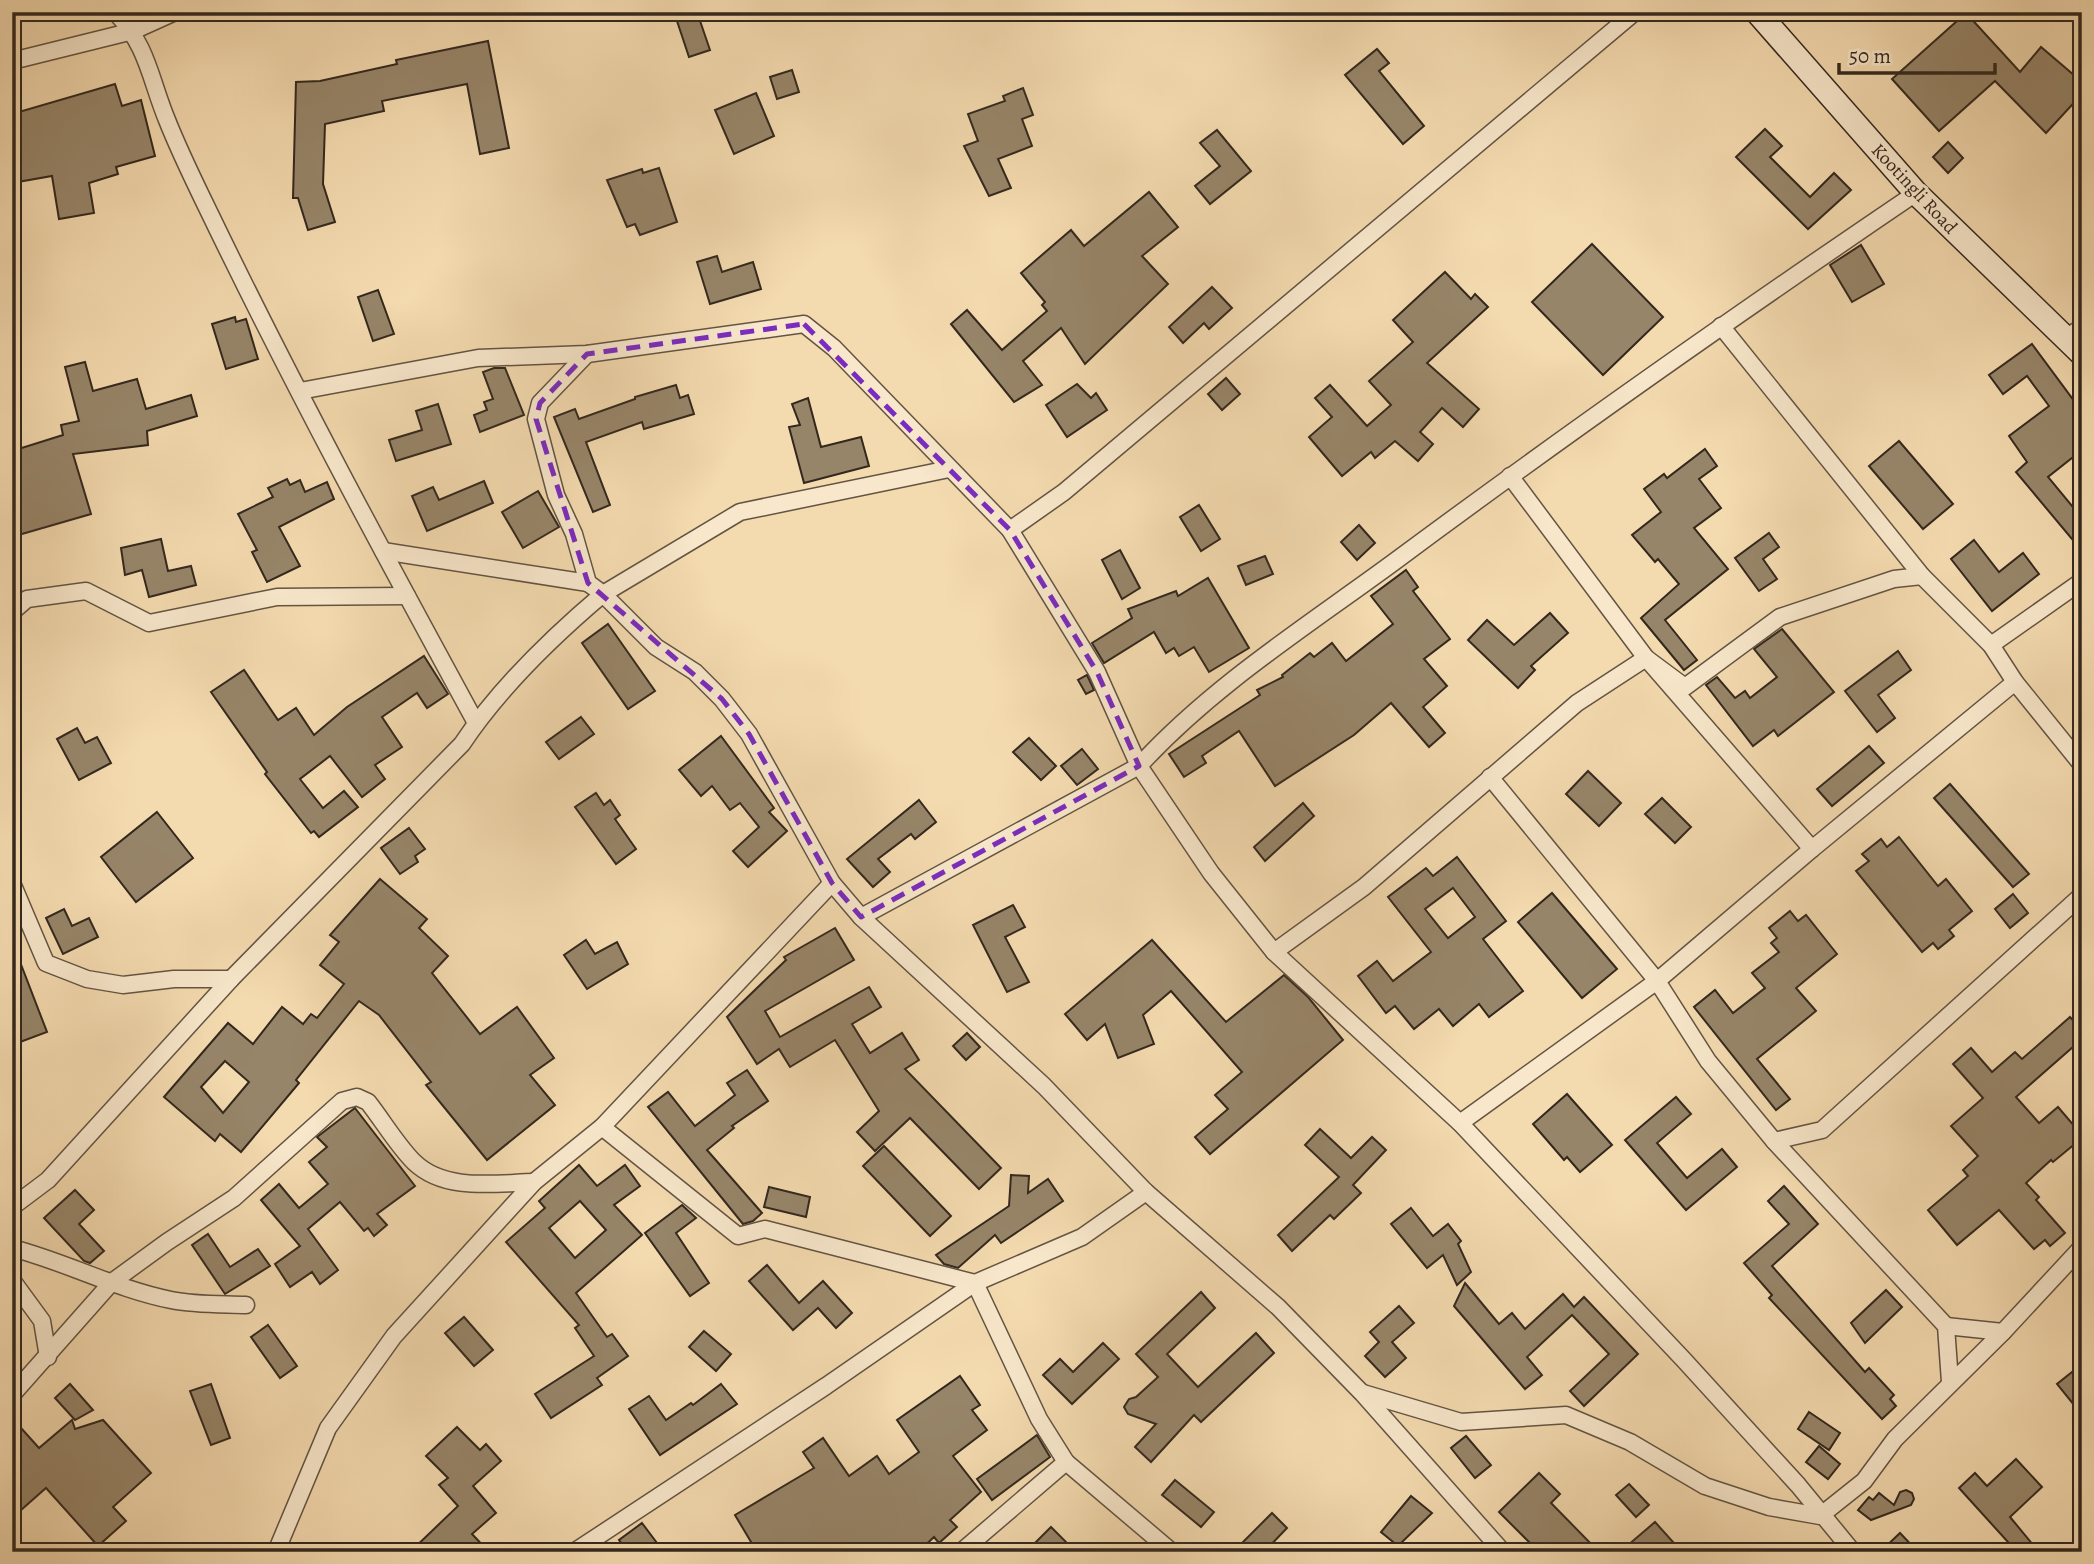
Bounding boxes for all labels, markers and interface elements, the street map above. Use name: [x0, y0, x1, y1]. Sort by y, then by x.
scale bar: [1839, 32, 1994, 76]
text: 50 m: [1849, 42, 1891, 70]
street label: Kootingli Road: [1865, 138, 1964, 240]

